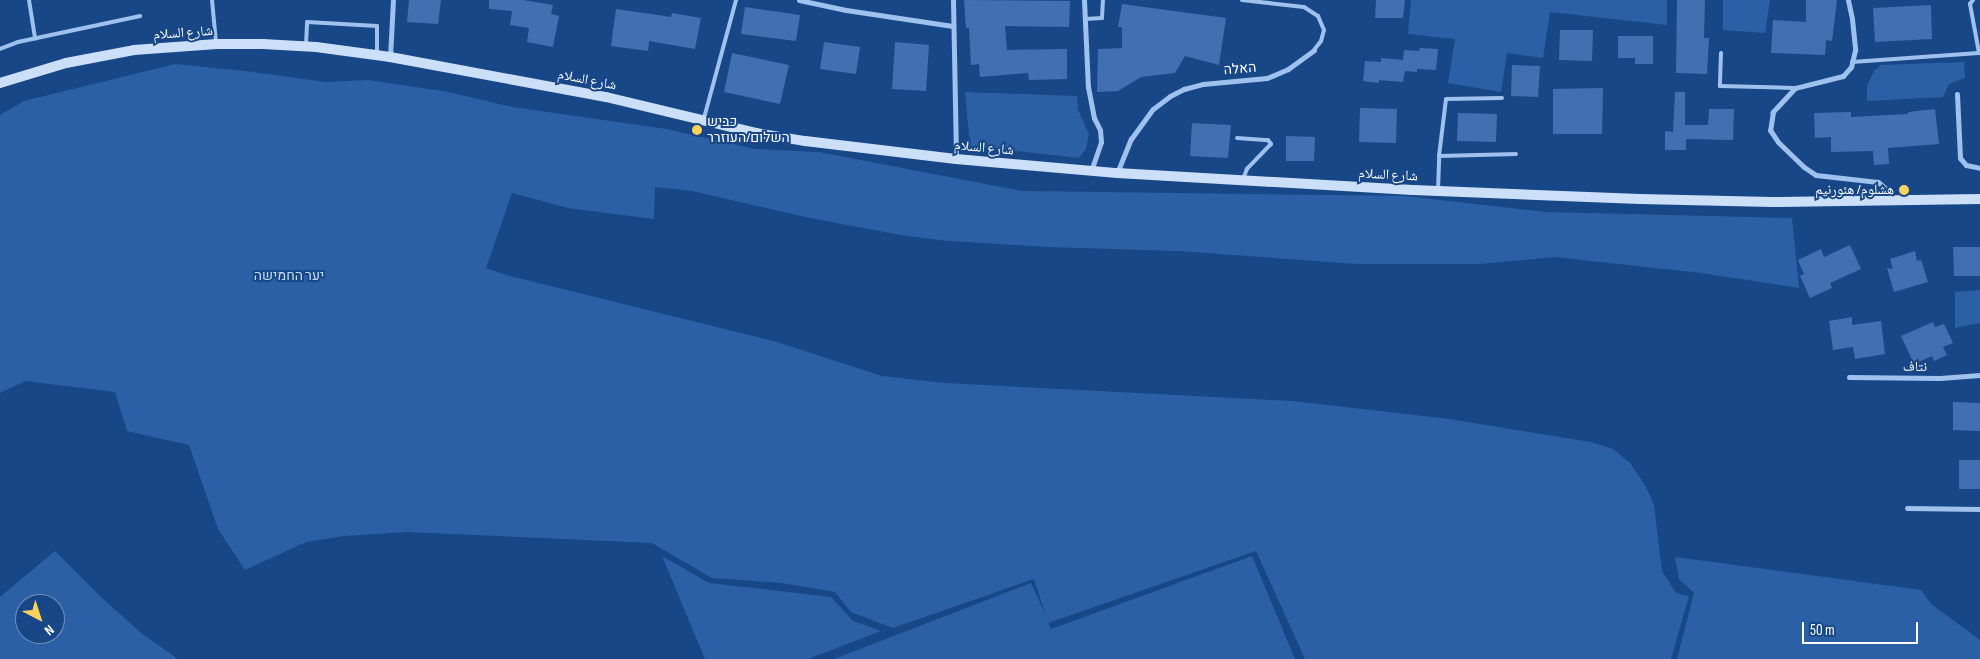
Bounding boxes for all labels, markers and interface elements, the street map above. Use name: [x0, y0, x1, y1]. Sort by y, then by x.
street label: شارع السلام: [153, 23, 213, 43]
street label: האלה: [1223, 59, 1257, 79]
street label: شارع السلام: [556, 66, 618, 94]
place label: כביש השלום/העוזרר: [707, 114, 790, 146]
marker: כביש השלום/העוזרר: [691, 124, 703, 136]
street label: شارع السلام: [953, 137, 1015, 159]
street label: شارع السلام: [1358, 165, 1418, 185]
place label: هشلوم/ هئورنيم: [1815, 182, 1894, 198]
marker: هشلوم/ هئورنيم: [1898, 184, 1910, 196]
park label: יער החמישה: [254, 268, 324, 284]
street label: نتاف: [1903, 358, 1927, 376]
north arrow: [15, 594, 65, 644]
scale bar: [1805, 612, 1921, 644]
text: N: [41, 621, 58, 639]
text: 50 m: [1810, 621, 1835, 640]

